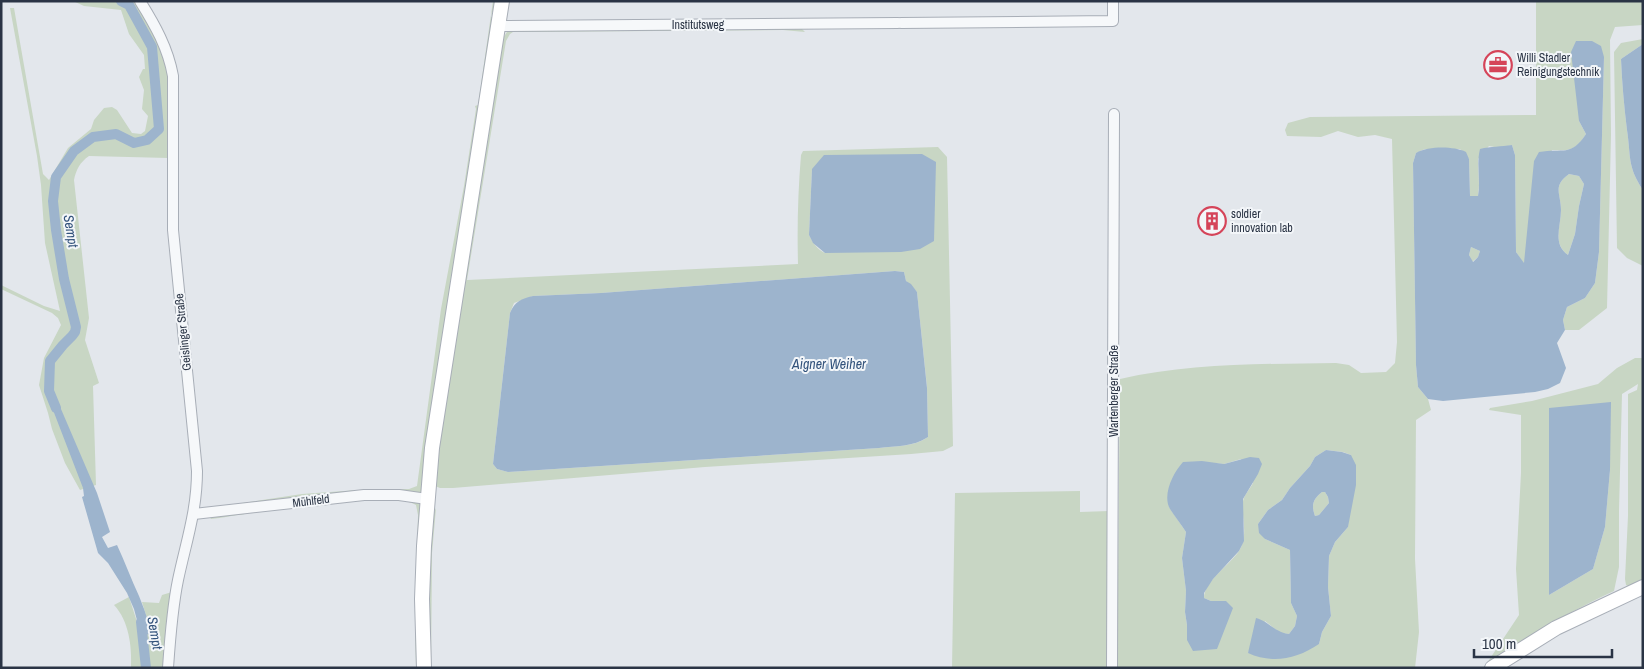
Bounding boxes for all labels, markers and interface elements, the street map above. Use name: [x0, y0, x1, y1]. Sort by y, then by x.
street label: Institutsweg: [672, 17, 725, 33]
office icon: Willi Stadler Reinigungstechnik: [1483, 50, 1513, 80]
place label: Willi Stadler Reinigungstechnik: [1517, 50, 1599, 80]
building icon: soldier innovation lab: [1197, 206, 1227, 236]
place label: soldier innovation lab: [1231, 206, 1293, 236]
water label: Sempt: [60, 213, 83, 250]
street label: Geislinger Straße: [171, 293, 195, 371]
street label: Wartenberger Straße: [1106, 345, 1122, 437]
water label: Aigner Weiher: [791, 355, 867, 373]
street label: Mühlfeld: [292, 491, 330, 511]
water label: Sempt: [143, 615, 167, 652]
scale bar: [1474, 626, 1612, 658]
text: 100 m: [1482, 633, 1516, 654]

